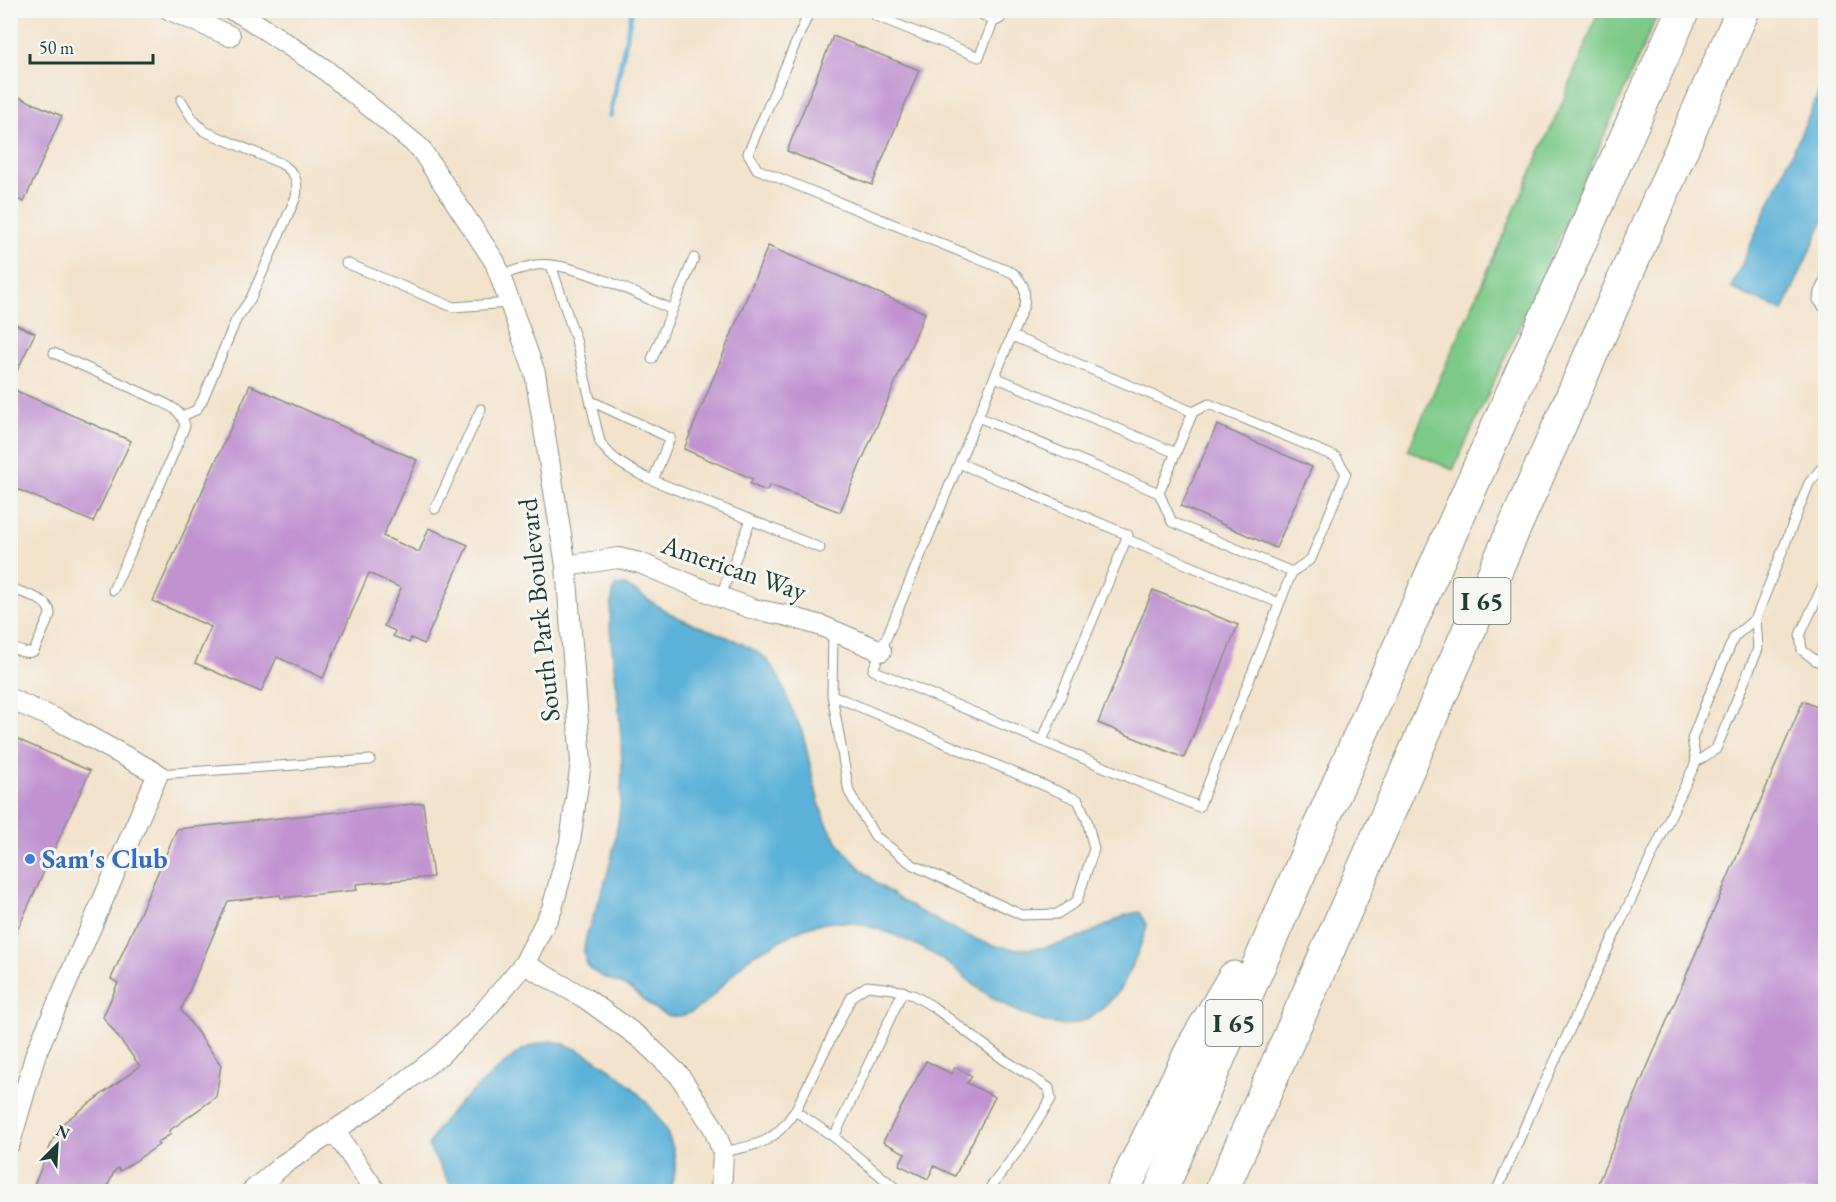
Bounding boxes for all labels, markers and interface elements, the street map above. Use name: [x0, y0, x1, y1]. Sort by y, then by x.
scale bar: [30, 27, 153, 65]
text: 50 m: [39, 36, 74, 59]
street label: South Park Boulevard: [509, 496, 568, 724]
street label: American Way: [656, 526, 812, 609]
road number: I 65: [1454, 578, 1510, 624]
place label: Sam's Club: [42, 841, 168, 876]
marker: Sam's Club: [23, 852, 37, 866]
road number: I 65: [1206, 1000, 1262, 1046]
north arrow: [27, 1115, 87, 1175]
text: N: [53, 1120, 73, 1144]

